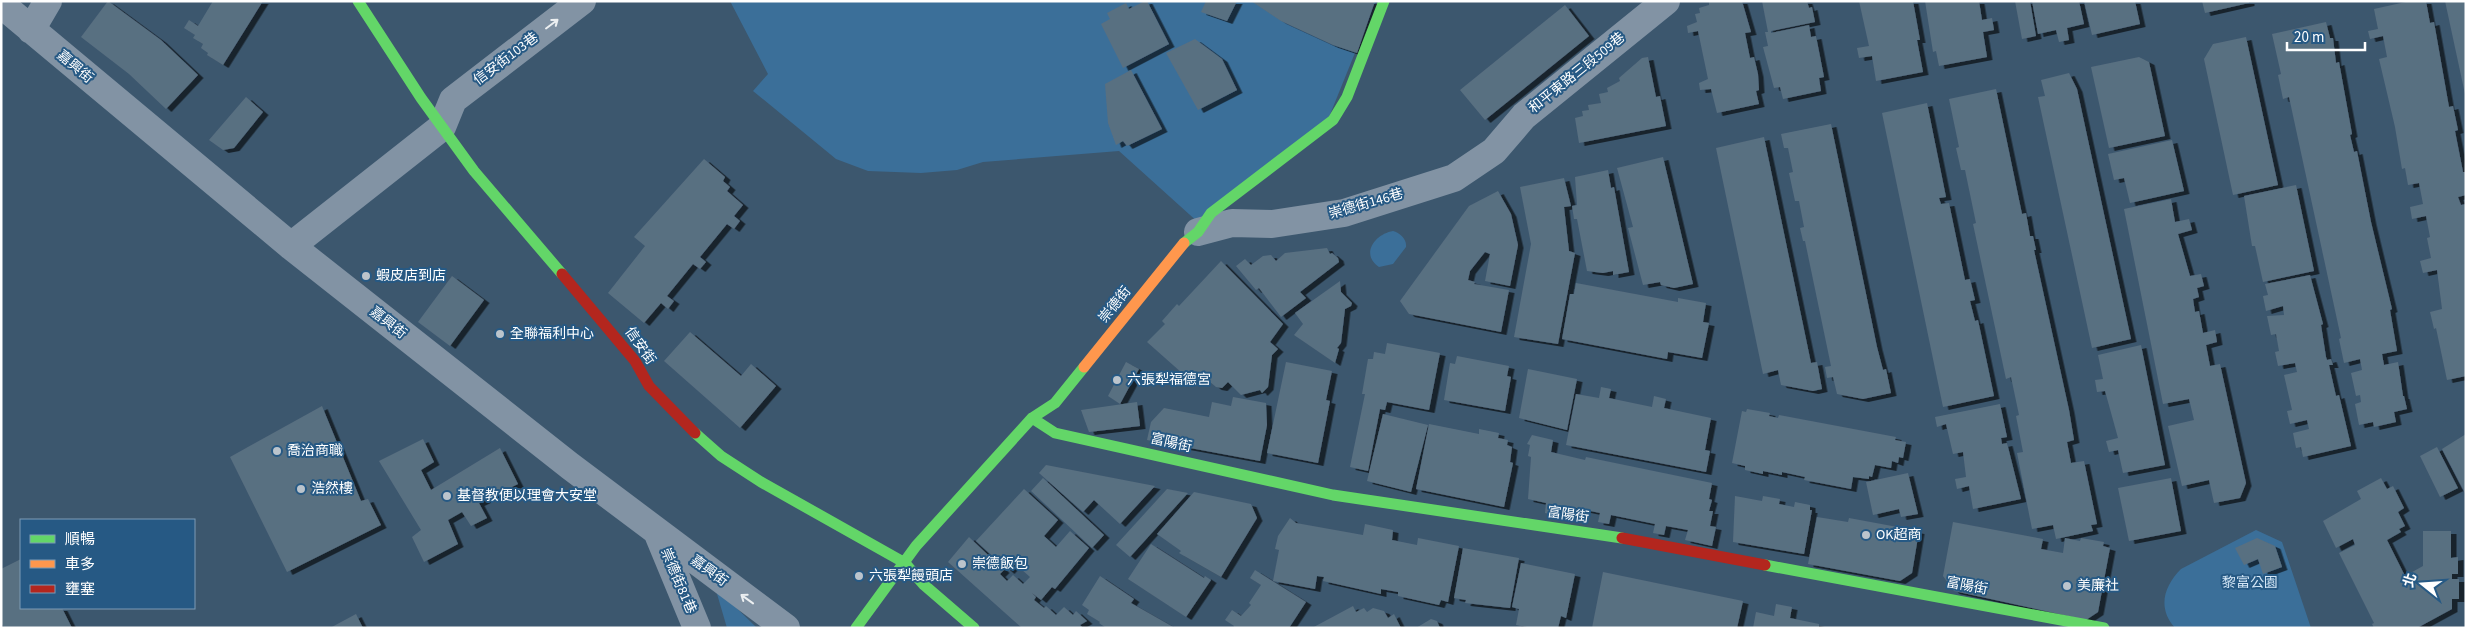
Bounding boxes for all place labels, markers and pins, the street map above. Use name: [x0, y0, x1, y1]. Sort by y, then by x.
place label: 蝦皮店到店: [376, 266, 446, 286]
marker: 蝦皮店到店: [360, 270, 372, 282]
place label: 全聯福利中心: [510, 324, 594, 344]
marker: 全聯福利中心: [494, 328, 506, 340]
place label: 六張犁福德宮: [1127, 370, 1211, 390]
marker: 六張犁福德宮: [1111, 374, 1123, 386]
place label: 喬治商職: [287, 441, 343, 461]
marker: 喬治商職: [271, 445, 283, 457]
place label: 浩然樓: [311, 479, 353, 499]
marker: 浩然樓: [295, 483, 307, 495]
place label: 基督教便以理會大安堂: [457, 486, 597, 506]
marker: 基督教便以理會大安堂: [441, 490, 453, 502]
place label: OK超商: [1876, 525, 1921, 545]
marker: OK超商: [1860, 529, 1872, 541]
place label: 崇德飯包: [972, 554, 1028, 574]
marker: 崇德飯包: [956, 558, 968, 570]
place label: 六張犁饅頭店: [869, 566, 953, 586]
marker: 六張犁饅頭店: [853, 570, 865, 582]
place label: 美廉社: [2077, 576, 2119, 596]
marker: 美廉社: [2061, 580, 2073, 592]

